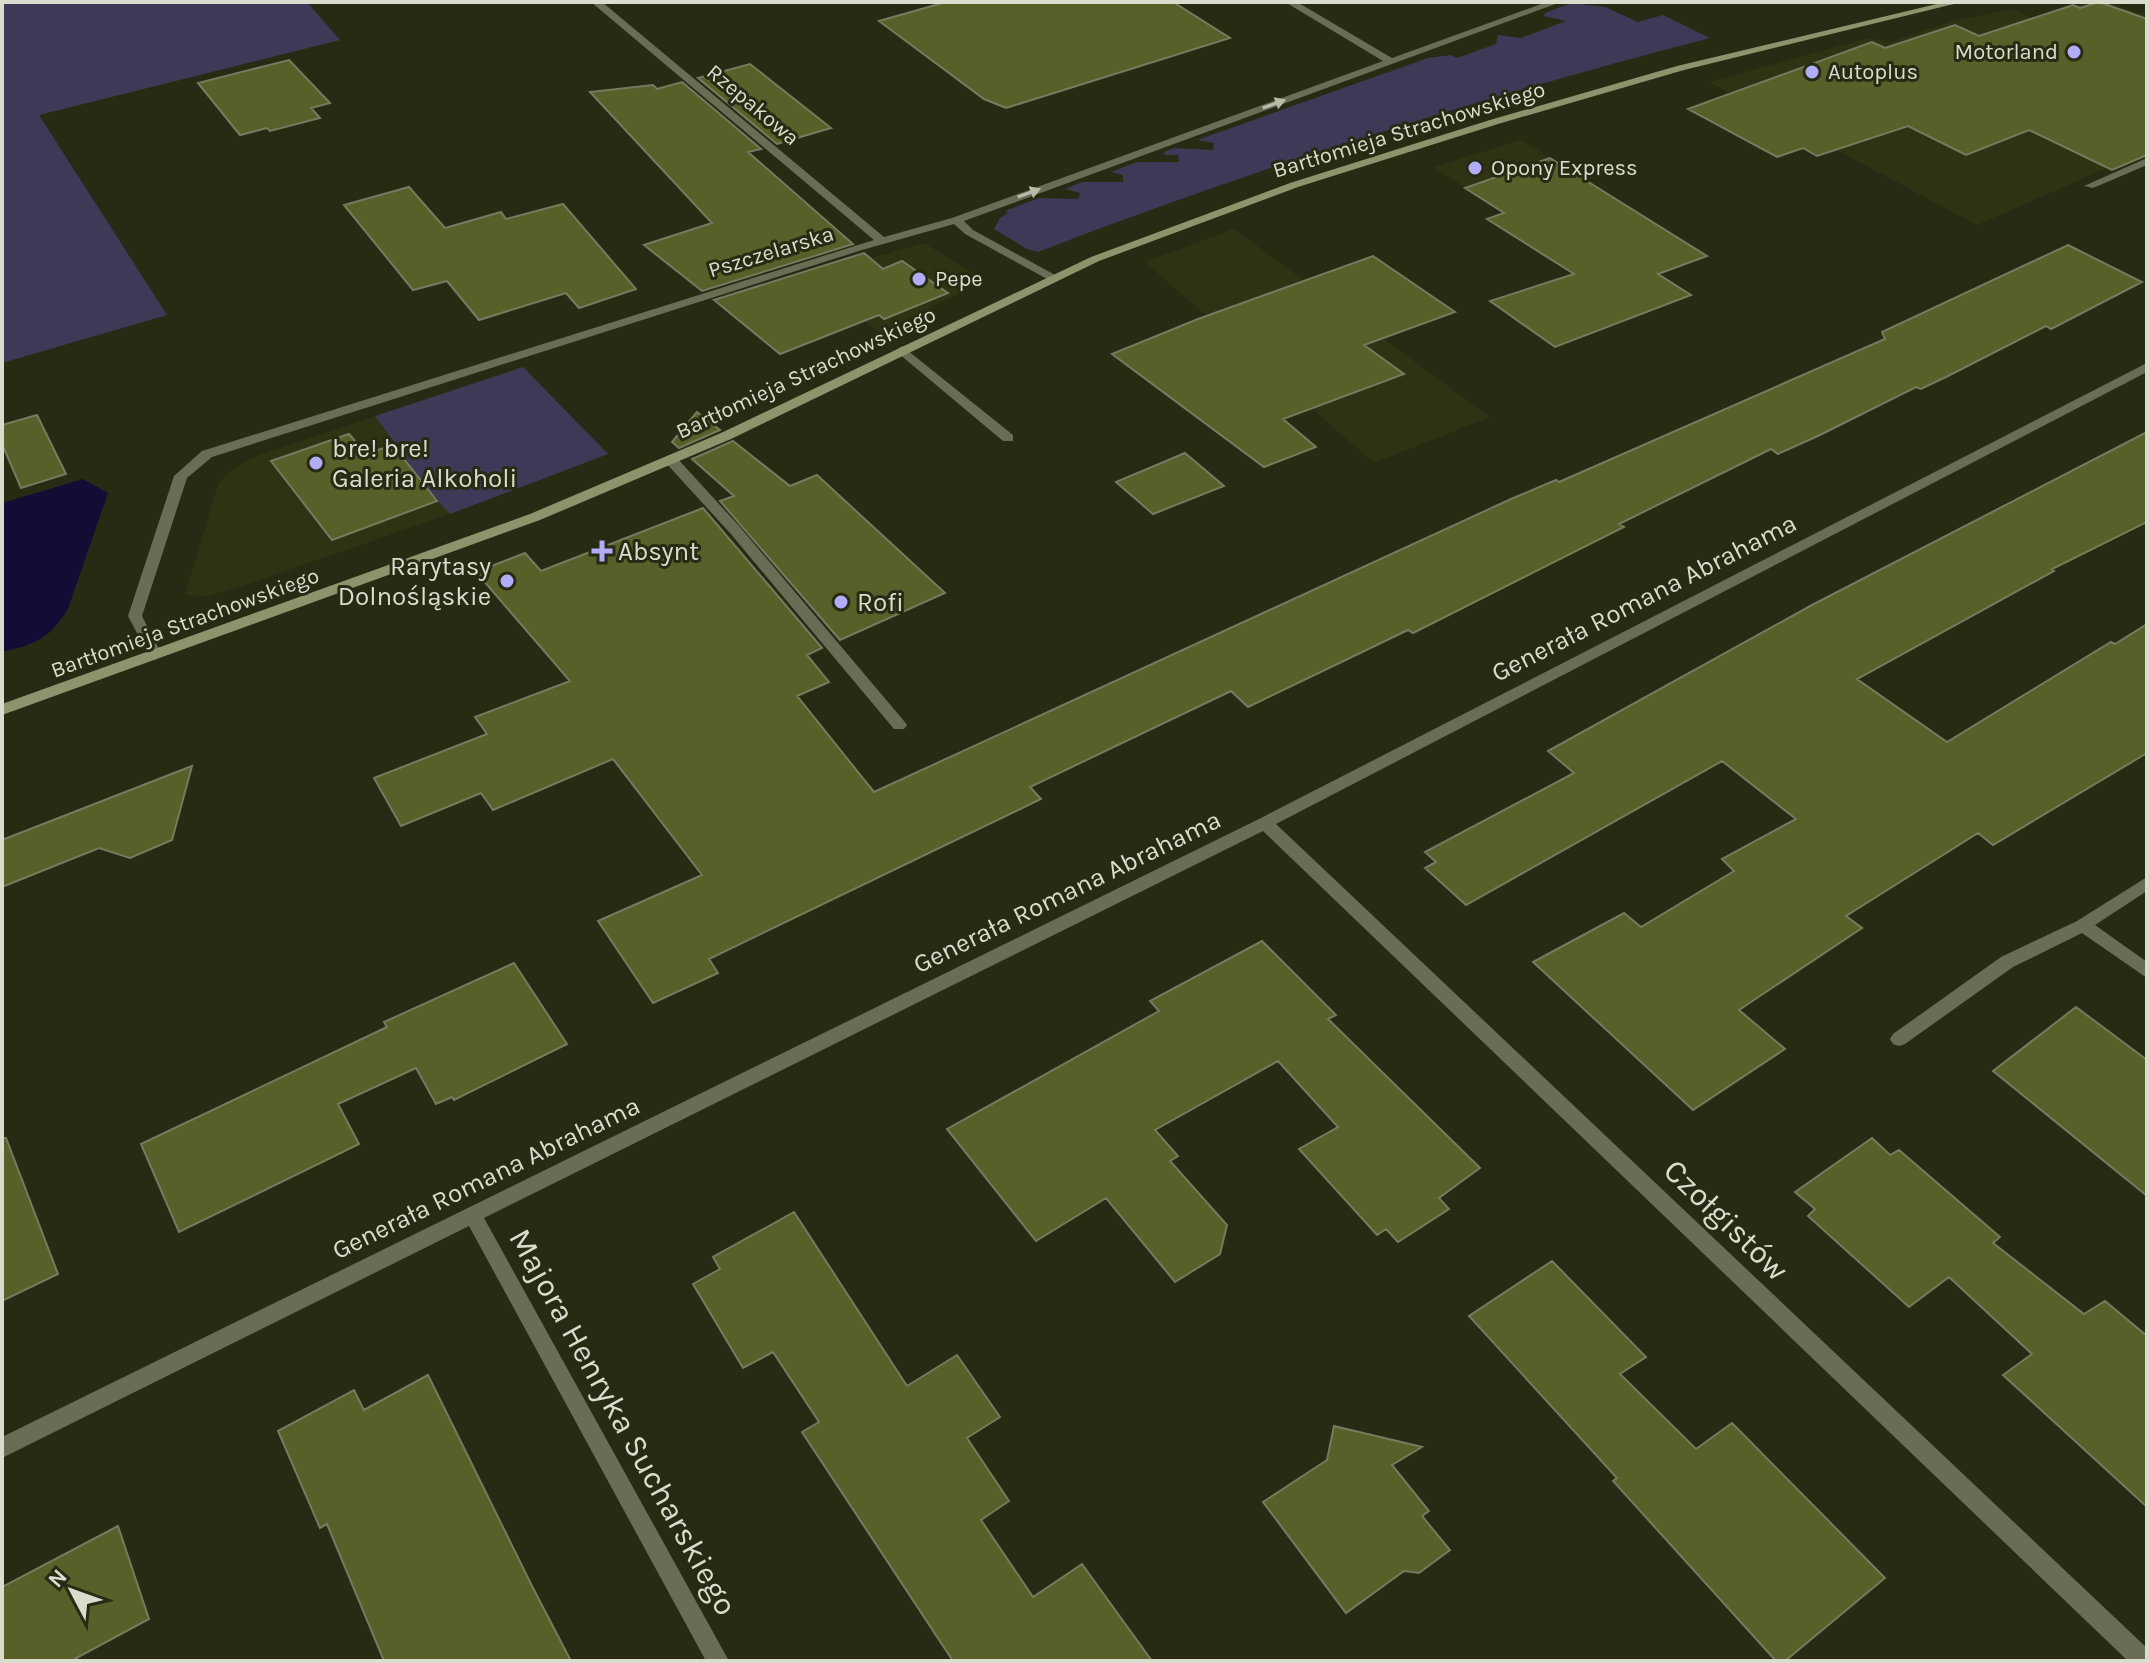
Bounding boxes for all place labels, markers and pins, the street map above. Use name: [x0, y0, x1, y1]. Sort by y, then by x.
place label: Motorland: [1955, 39, 2058, 65]
marker: Motorland: [2065, 43, 2083, 61]
place label: Autoplus: [1828, 59, 1918, 85]
marker: Autoplus: [1803, 63, 1821, 81]
place label: Opony Express: [1491, 155, 1638, 181]
marker: Opony Express: [1466, 159, 1484, 177]
place label: Pepe: [935, 266, 983, 292]
marker: Pepe: [910, 270, 928, 288]
place label: bre! bre! Galeria Alkoholi: [332, 433, 517, 494]
marker: bre! bre! Galeria Alkoholi: [307, 454, 325, 472]
place label: Absynt: [618, 536, 699, 567]
marker: Absynt: [593, 542, 611, 560]
place label: Rarytasy Dolnośląskie: [338, 551, 491, 612]
marker: Rarytasy Dolnośląskie: [498, 572, 516, 590]
place label: Rofi: [857, 587, 904, 618]
marker: Rofi: [832, 593, 850, 611]

